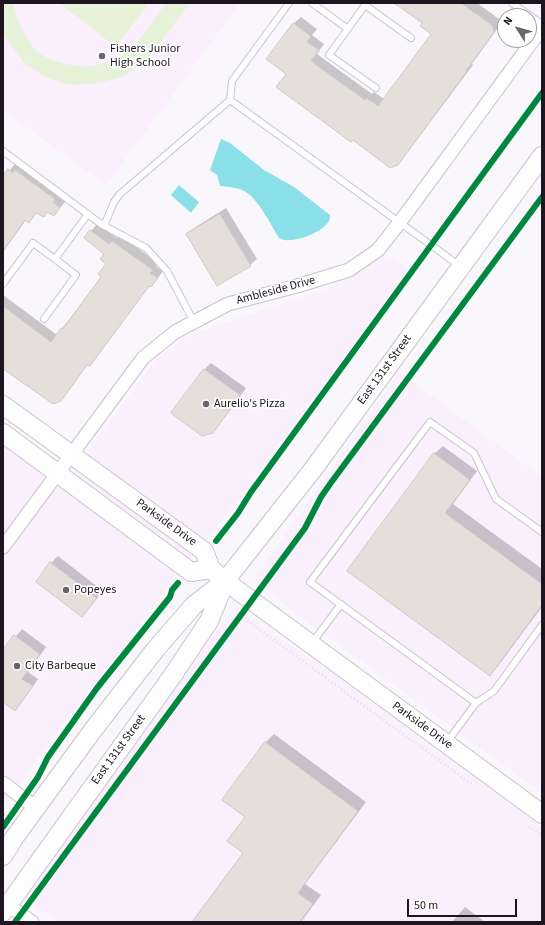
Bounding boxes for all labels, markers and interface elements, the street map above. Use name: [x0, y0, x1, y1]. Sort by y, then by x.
north arrow: [497, 8, 537, 48]
text: N: [500, 14, 516, 29]
place label: Fishers Junior High School: [110, 42, 180, 70]
marker: Fishers Junior High School: [97, 51, 107, 61]
street label: Ambleside Drive: [235, 274, 317, 308]
street label: East 131st Street: [355, 332, 415, 408]
place label: Aurelio's Pizza: [214, 397, 285, 411]
marker: Aurelio's Pizza: [201, 399, 211, 409]
street label: Parkside Drive: [133, 496, 199, 550]
place label: Popeyes: [74, 583, 116, 597]
marker: Popeyes: [61, 585, 71, 595]
place label: City Barbeque: [25, 659, 96, 673]
marker: City Barbeque: [12, 661, 22, 671]
street label: Parkside Drive: [389, 699, 455, 753]
street label: East 131st Street: [89, 712, 149, 788]
scale bar: [409, 891, 519, 917]
text: 50 m: [414, 897, 438, 914]

